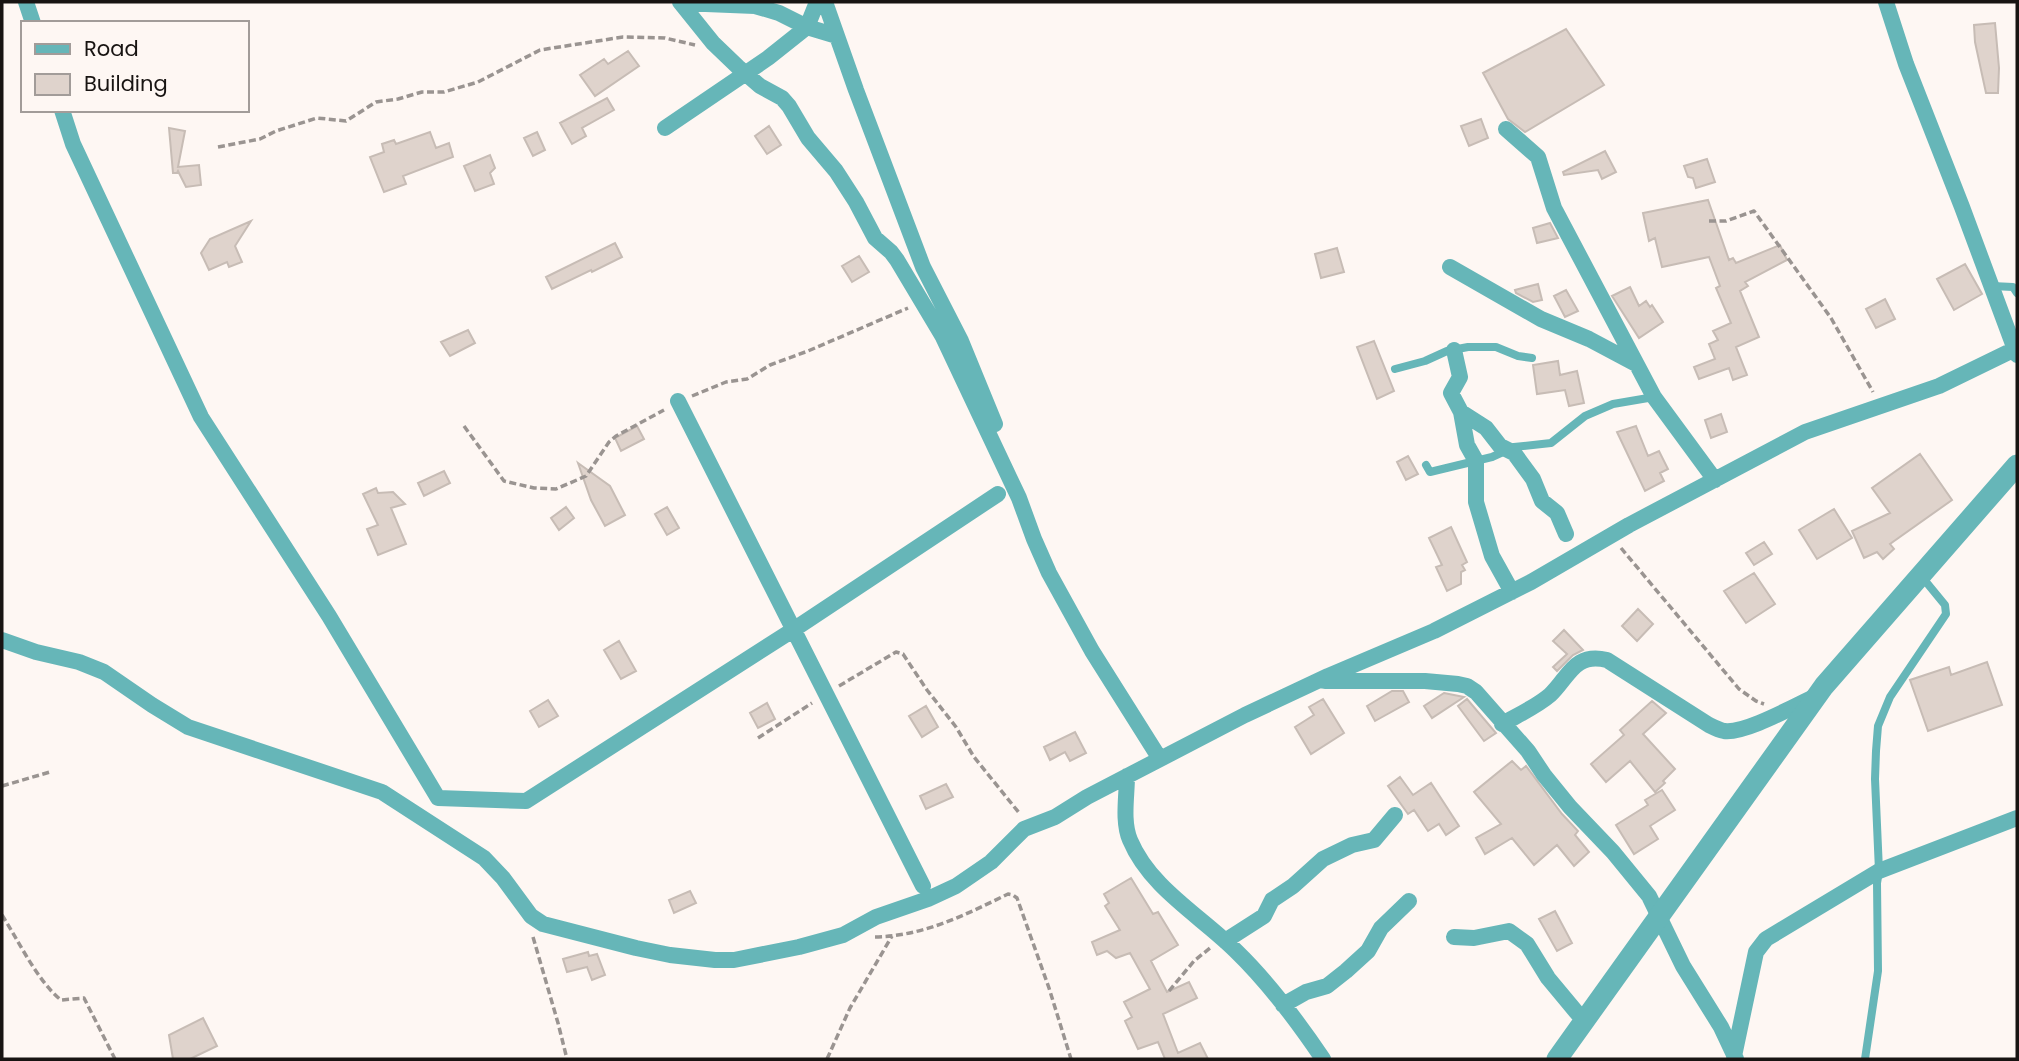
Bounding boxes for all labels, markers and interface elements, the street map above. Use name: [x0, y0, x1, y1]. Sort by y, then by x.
legend: [21, 21, 248, 112]
text: Road: [84, 34, 139, 63]
text: Building: [84, 69, 168, 98]

